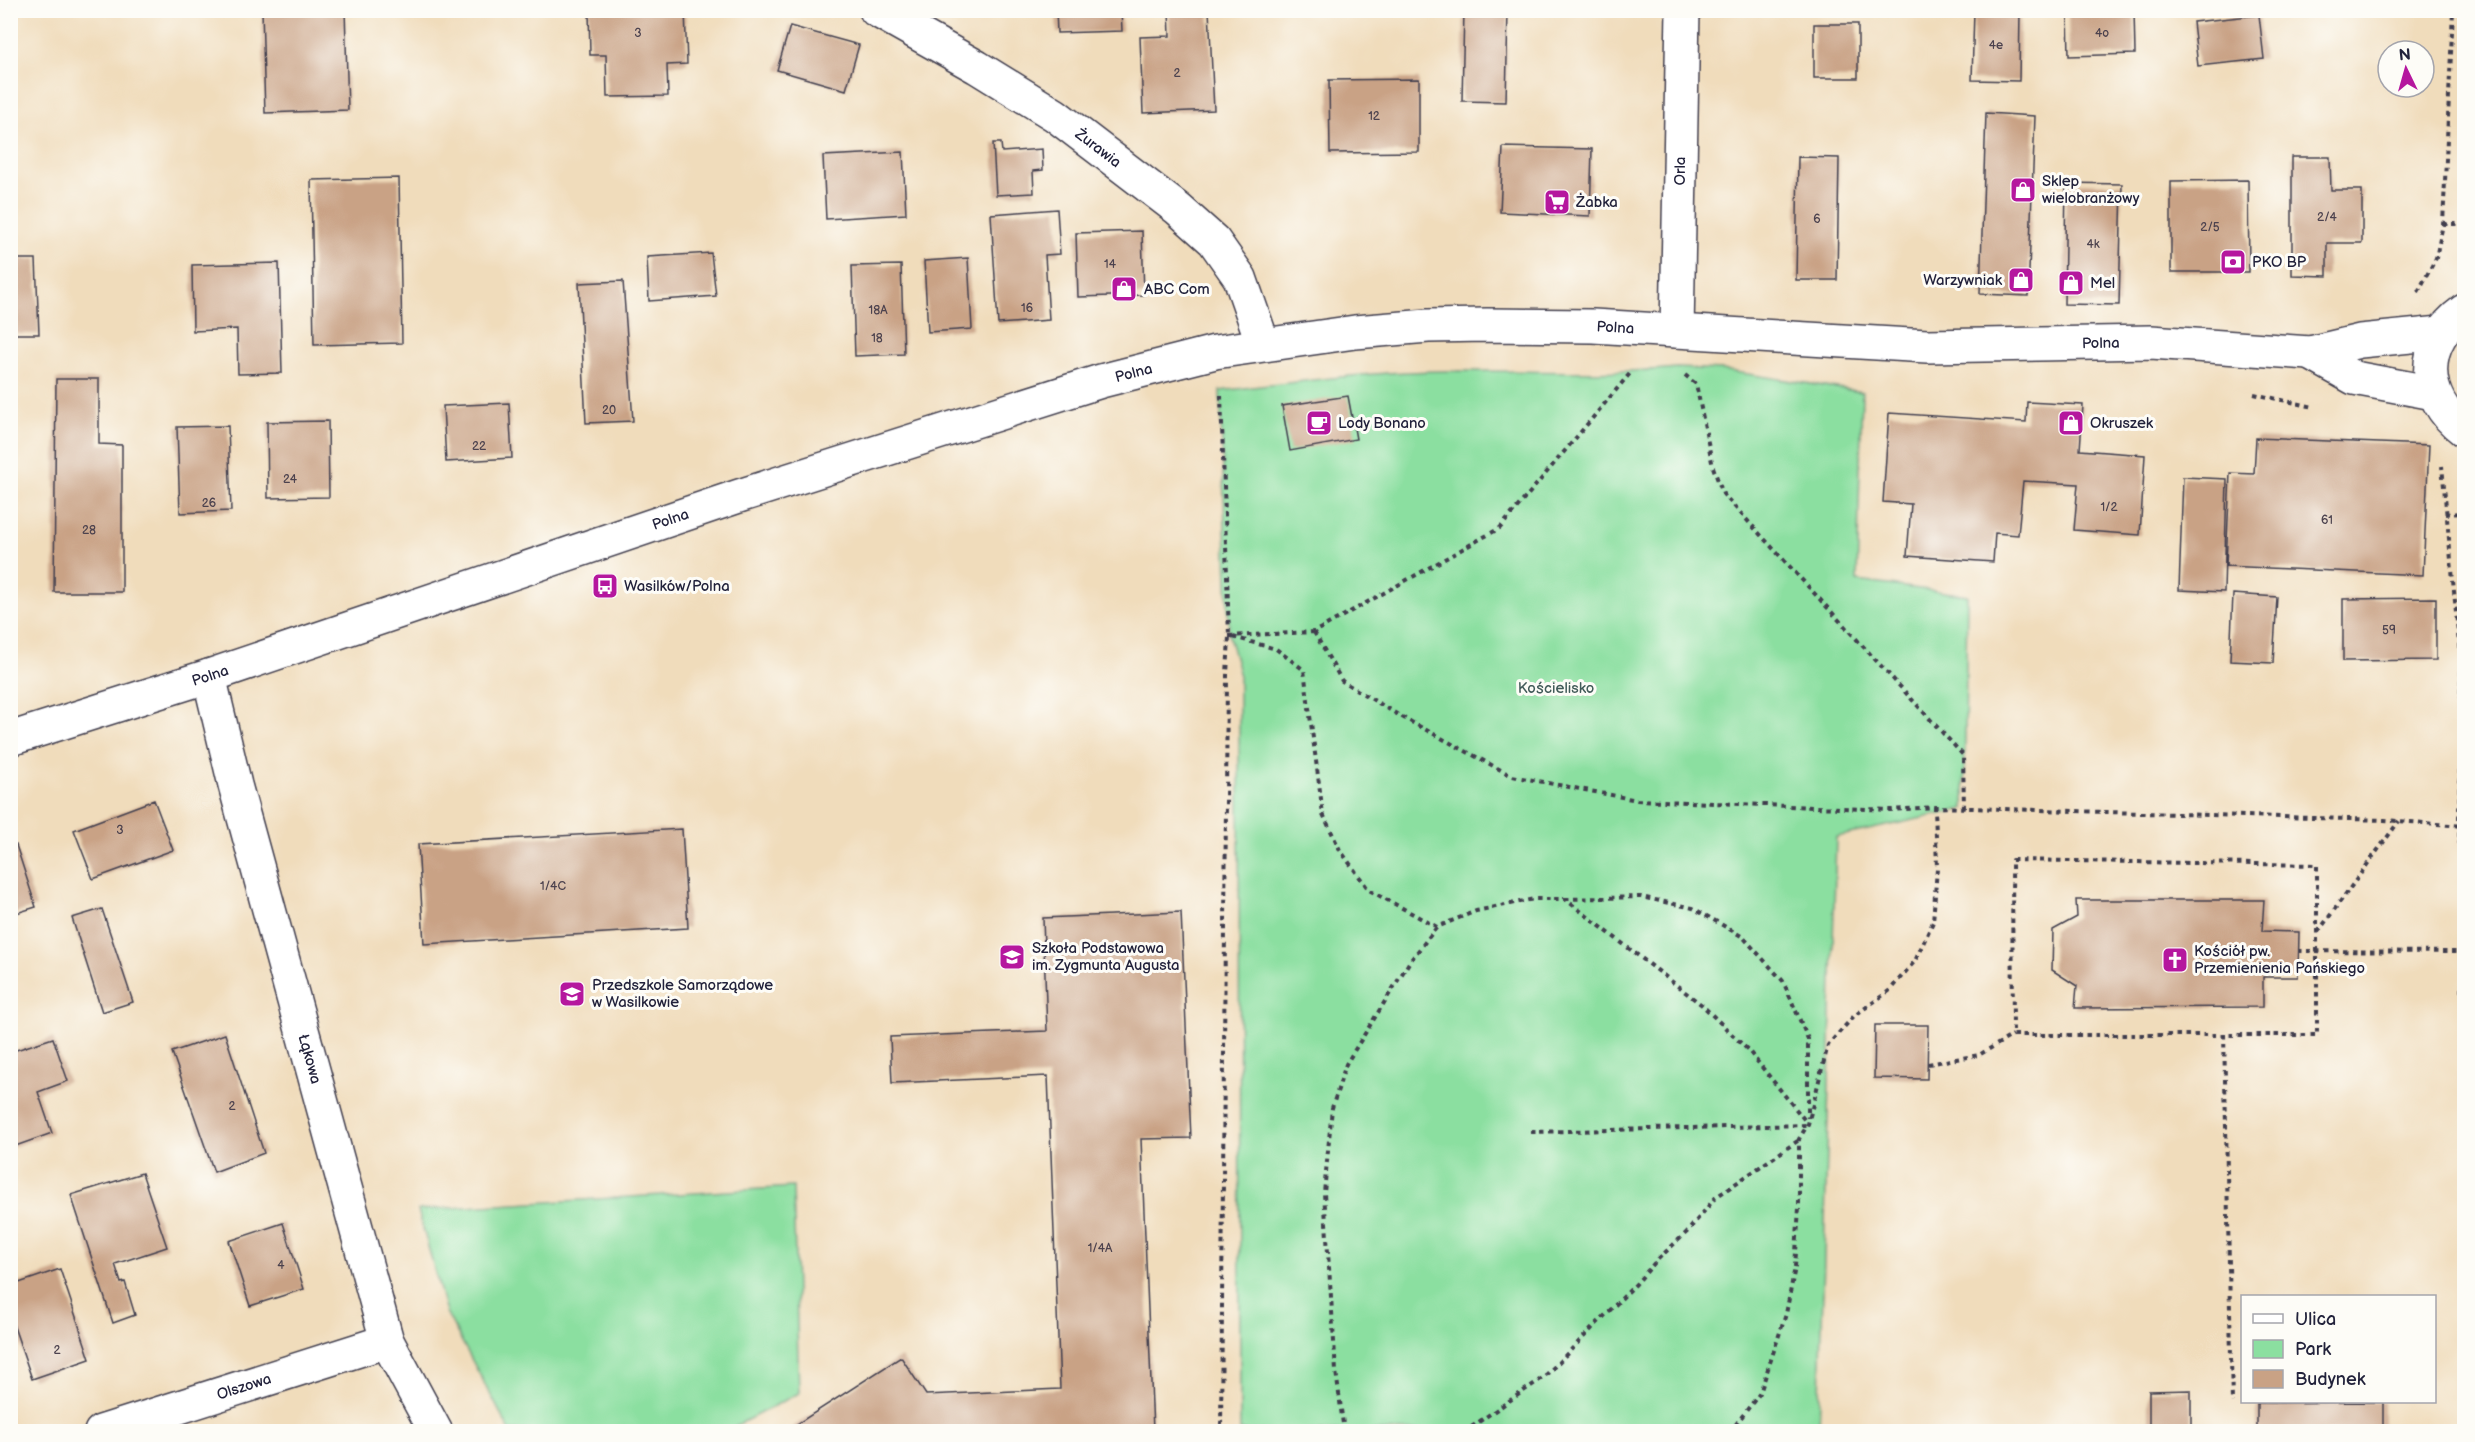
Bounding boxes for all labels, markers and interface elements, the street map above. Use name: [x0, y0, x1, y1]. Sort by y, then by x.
house number: 3: [634, 26, 642, 41]
house number: 4o: [2095, 26, 2109, 41]
house number: 4e: [1989, 38, 2003, 53]
north arrow: [2376, 39, 2436, 99]
text: N: [2398, 46, 2412, 66]
house number: 2: [1173, 66, 1181, 81]
house number: 12: [1368, 109, 1380, 124]
street label: Żurawia: [1071, 124, 1125, 172]
street label: Orla: [1670, 157, 1690, 186]
place label: Sklep wielobranżowy: [2042, 172, 2140, 208]
shop icon: Sklep wielobranżowy: [2008, 175, 2038, 205]
supermarket icon: Żabka: [1542, 187, 1572, 217]
place label: Żabka: [1575, 193, 1618, 212]
house number: 2/4: [2317, 210, 2338, 225]
house number: 6: [1813, 212, 1821, 227]
house number: 2/5: [2200, 220, 2220, 235]
house number: 4k: [2086, 237, 2100, 252]
bank icon: PKO BP: [2218, 247, 2248, 277]
place label: PKO BP: [2252, 253, 2307, 272]
house number: 14: [1104, 257, 1117, 272]
shop icon: Warzywniak: [2006, 265, 2036, 295]
shop icon: Mel: [2056, 268, 2086, 298]
place label: Warzywniak: [1923, 271, 2003, 290]
shop icon: ABC Com: [1109, 274, 1139, 304]
place label: Mel: [2090, 274, 2115, 293]
place label: ABC Com: [1144, 280, 1210, 299]
house number: 16: [1021, 301, 1033, 316]
house number: 18A: [869, 303, 888, 318]
street label: Polna: [1596, 317, 1635, 338]
house number: 18: [871, 331, 883, 346]
street label: Polna: [2082, 333, 2120, 353]
street label: Polna: [1113, 359, 1154, 387]
house number: 20: [602, 403, 616, 418]
cafe icon: Lody Bonano: [1304, 408, 1334, 438]
shop icon: Okruszek: [2056, 408, 2086, 438]
place label: Lody Bonano: [1338, 414, 1426, 433]
place label: Okruszek: [2090, 414, 2154, 433]
house number: 22: [472, 439, 486, 454]
house number: 24: [283, 472, 298, 487]
house number: 26: [202, 496, 216, 511]
house number: 1/2: [2100, 500, 2118, 515]
street label: Polna: [649, 504, 691, 534]
house number: 61: [2321, 513, 2333, 528]
house number: 28: [82, 523, 96, 538]
bus stop icon: Wasilków/Polna: [590, 571, 620, 601]
place label: Wasilków/Polna: [624, 577, 730, 596]
house number: 59: [2382, 623, 2396, 638]
street label: Polna: [189, 661, 231, 690]
park label: Kościelisko: [1518, 679, 1594, 698]
house number: 3: [116, 823, 124, 838]
house number: 1/4C: [540, 879, 566, 894]
place label: Szkoła Podstawowa im. Zygmunta Augusta: [1032, 939, 1179, 975]
school or university icon: Szkoła Podstawowa im. Zygmunta Augusta: [997, 942, 1027, 972]
place label: Kościół pw. Przemienienia Pańskiego: [2194, 942, 2365, 978]
church icon: Kościół pw. Przemienienia Pańskiego: [2160, 945, 2190, 975]
place label: Przedszkole Samorządowe w Wasilkowie: [592, 976, 773, 1012]
school or university icon: Przedszkole Samorządowe w Wasilkowie: [557, 979, 587, 1009]
street label: Łąkowa: [294, 1032, 326, 1086]
house number: 2: [228, 1099, 236, 1114]
house number: 1/4A: [1088, 1241, 1113, 1256]
house number: 4: [277, 1258, 285, 1273]
legend: [2241, 1295, 2436, 1403]
text: Ulica: [2295, 1309, 2336, 1330]
text: Park: [2295, 1339, 2331, 1360]
house number: 2: [53, 1343, 61, 1358]
street label: Olszowa: [214, 1369, 274, 1404]
text: Budynek: [2295, 1369, 2366, 1390]

